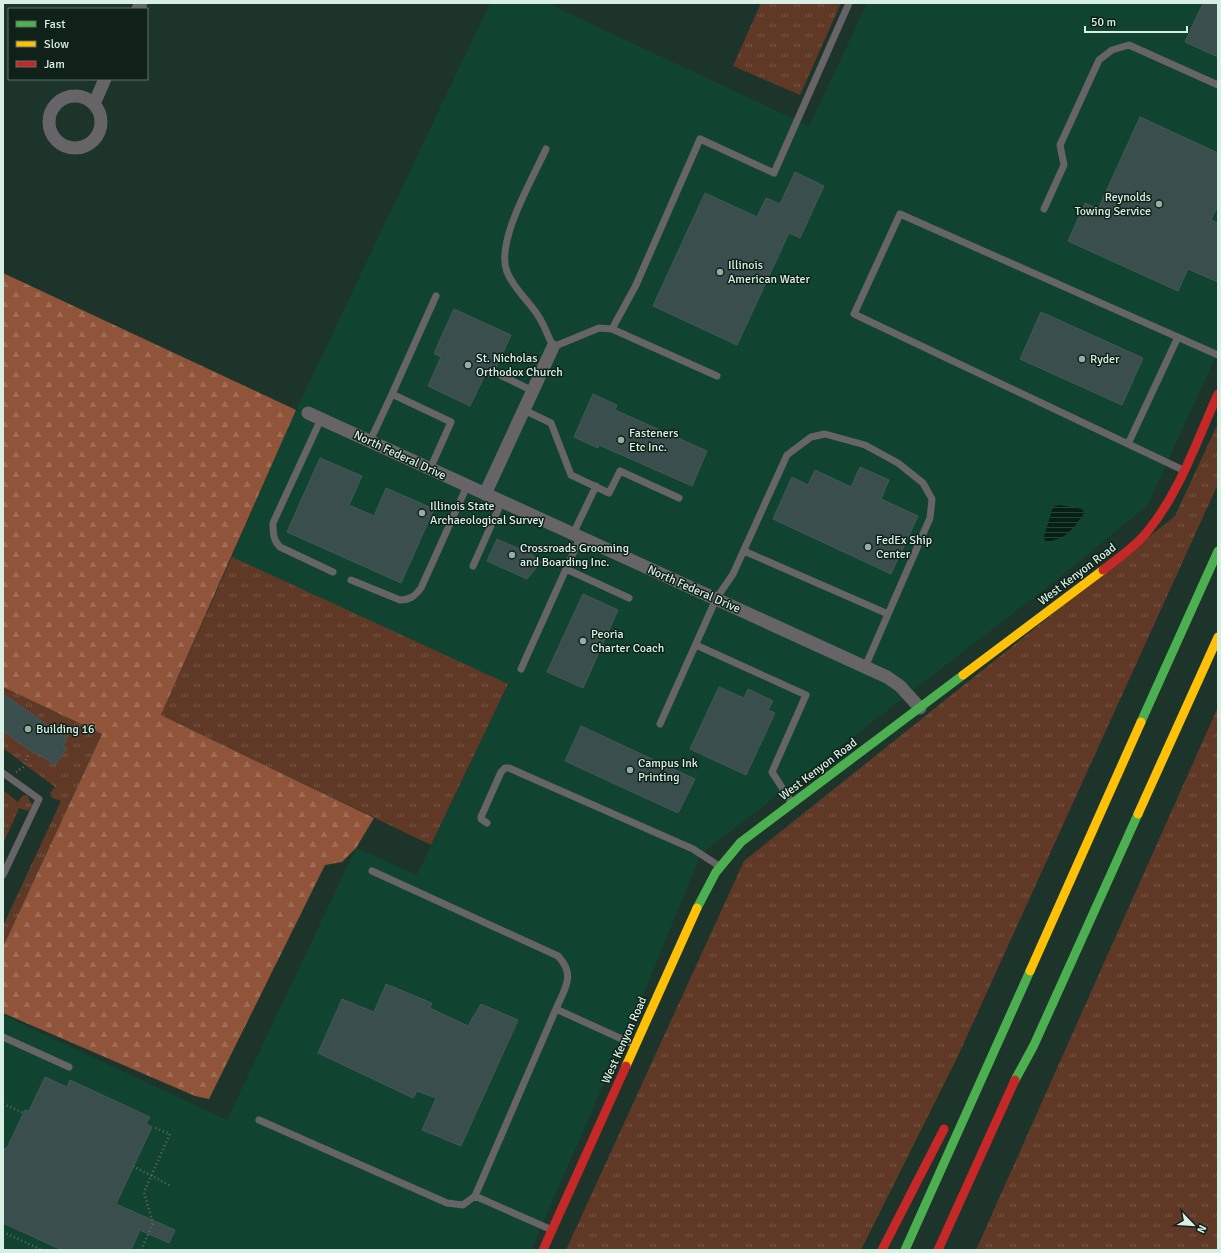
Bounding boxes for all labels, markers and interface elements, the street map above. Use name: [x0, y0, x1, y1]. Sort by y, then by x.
legend: [8, 8, 148, 80]
scale bar: [1085, 8, 1187, 34]
text: 50 m: [1091, 15, 1116, 30]
text: Fast: [44, 17, 65, 32]
text: Slow: [44, 37, 69, 52]
text: Jam: [44, 57, 65, 72]
place label: Reynolds Towing Service: [1075, 190, 1151, 219]
marker: Reynolds Towing Service: [1154, 199, 1164, 209]
place label: Illinois American Water: [728, 258, 811, 287]
marker: Illinois American Water: [715, 267, 725, 277]
place label: St. Nicholas Orthodox Church: [476, 351, 563, 380]
place label: Ryder: [1090, 352, 1120, 367]
marker: Ryder: [1077, 354, 1087, 364]
marker: St. Nicholas Orthodox Church: [463, 360, 473, 370]
place label: Fasteners Etc Inc.: [629, 426, 679, 455]
street label: North Federal Drive: [351, 427, 448, 483]
marker: Fasteners Etc Inc.: [616, 435, 626, 445]
place label: Illinois State Archaeological Survey: [430, 499, 544, 528]
marker: Illinois State Archaeological Survey: [417, 508, 427, 518]
place label: FedEx Ship Center: [876, 533, 932, 562]
street label: West Kenyon Road: [1035, 540, 1119, 609]
place label: Crossroads Grooming and Boarding Inc.: [520, 541, 629, 570]
marker: FedEx Ship Center: [863, 542, 873, 552]
marker: Crossroads Grooming and Boarding Inc.: [507, 550, 517, 560]
street label: North Federal Drive: [645, 562, 743, 617]
place label: Peoria Charter Coach: [591, 627, 664, 656]
marker: Peoria Charter Coach: [578, 636, 588, 646]
place label: Building 16: [36, 722, 95, 737]
marker: Building 16: [23, 724, 33, 734]
street label: West Kenyon Road: [776, 735, 860, 804]
place label: Campus Ink Printing: [638, 756, 698, 785]
marker: Campus Ink Printing: [625, 765, 635, 775]
street label: West Kenyon Road: [599, 994, 650, 1086]
north arrow: [1173, 1205, 1213, 1245]
text: N: [1194, 1223, 1209, 1235]

